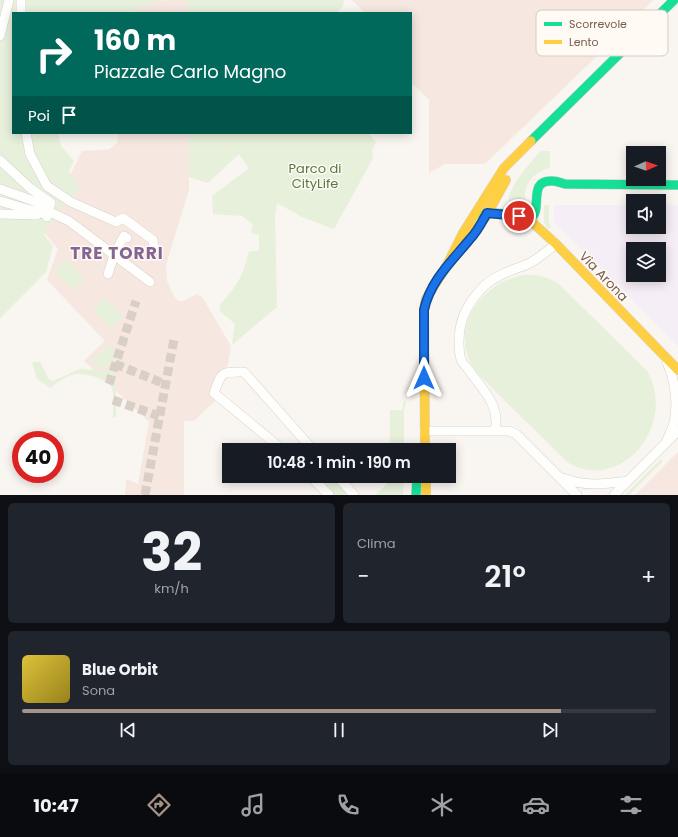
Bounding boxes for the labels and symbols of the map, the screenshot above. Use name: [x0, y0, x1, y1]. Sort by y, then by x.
legend: [536, 10, 668, 56]
text: Scorrevole: [569, 16, 627, 32]
text: Lento: [569, 34, 599, 50]
north arrow: [626, 146, 666, 186]
park label: Parco di CityLife: [289, 159, 341, 193]
pin: [502, 199, 536, 233]
district label: TRE TORRI: [70, 241, 164, 265]
street label: Via Arona: [575, 247, 632, 306]
position arrow: [403, 357, 445, 399]
speed limit sign: 40: [12, 431, 64, 483]

